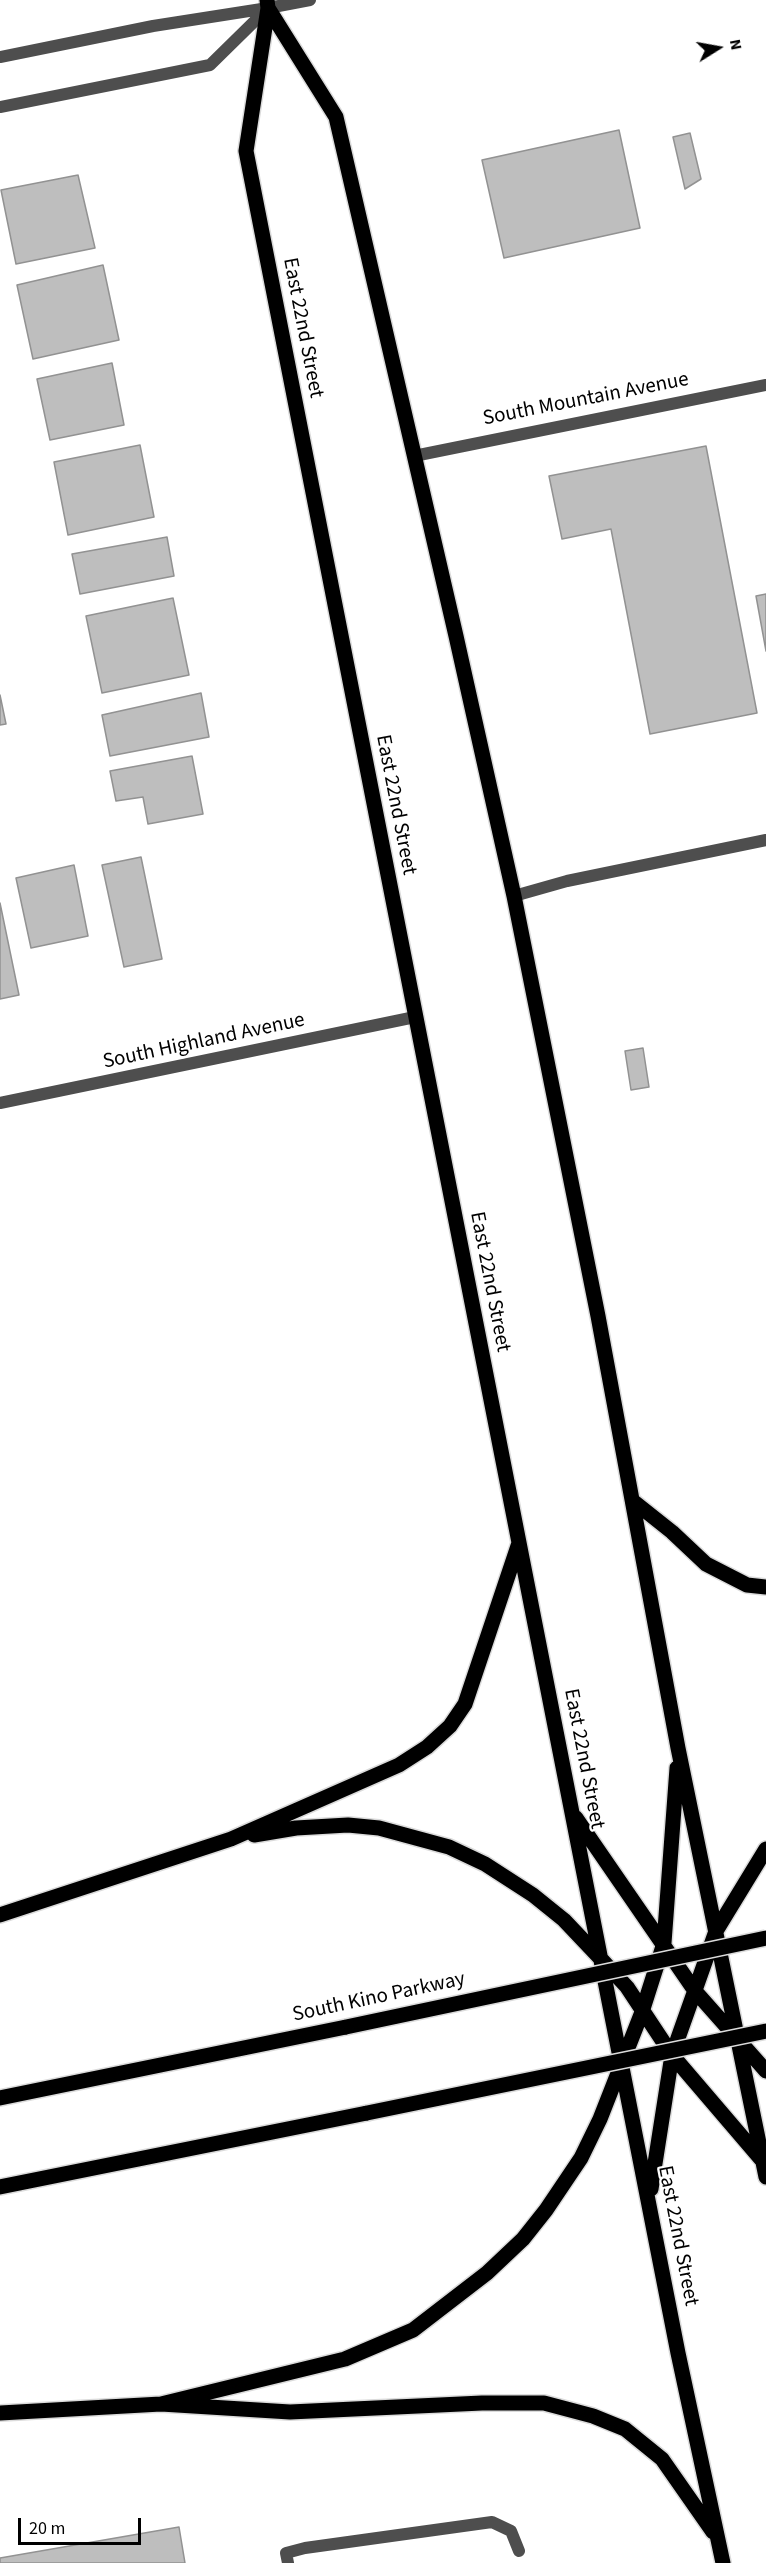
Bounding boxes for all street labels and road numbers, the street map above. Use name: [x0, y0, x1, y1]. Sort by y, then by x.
street label: East 22nd Street: [276, 256, 328, 400]
street label: South Mountain Avenue: [481, 368, 691, 432]
street label: East 22nd Street: [369, 733, 421, 877]
street label: South Highland Avenue: [101, 1008, 307, 1076]
street label: East 22nd Street: [463, 1210, 515, 1354]
street label: East 22nd Street: [557, 1687, 609, 1831]
street label: South Kino Parkway: [290, 1967, 468, 2029]
street label: East 22nd Street: [651, 2164, 703, 2308]

